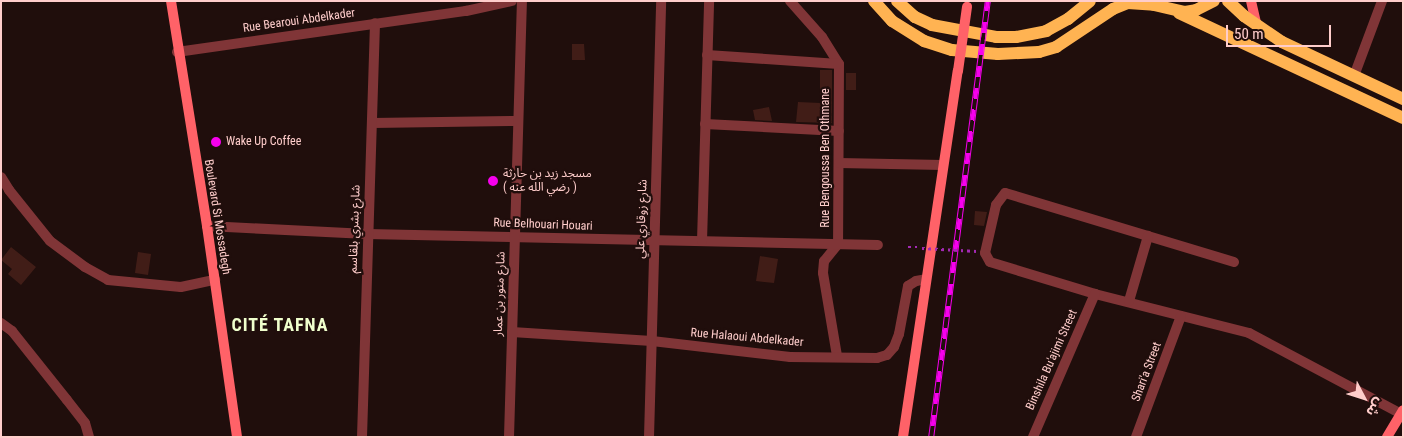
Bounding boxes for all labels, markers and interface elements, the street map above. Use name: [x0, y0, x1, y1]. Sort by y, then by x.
street label: Rue Bearoui Abdelkader: [242, 6, 356, 36]
scale bar: [1229, 15, 1334, 47]
text: 50 m: [1234, 25, 1264, 43]
street label: Rue Bengoussa Ben Othmane: [819, 88, 833, 228]
place label: Wake Up Coffee: [226, 135, 301, 149]
marker: Wake Up Coffee: [210, 136, 222, 148]
street label: Boulevard Si Mossadegh: [201, 158, 233, 276]
place label: مسجد زيد بن حارثة ( رضي الله عنه ): [503, 167, 592, 195]
marker: مسجد زيد بن حارثة ( رضي الله عنه ): [487, 175, 499, 187]
street label: شارع زوقاري علي: [633, 179, 651, 259]
street label: شارع بشري بلقاسم: [346, 184, 364, 274]
street label: Rue Belhouari Houari: [493, 216, 593, 234]
street label: شارع منور بن عمار: [491, 251, 509, 337]
street label: Binshila Bu'ajimi Street: [1023, 308, 1081, 412]
district label: CITÉ TAFNA: [230, 314, 330, 336]
street label: Rue Halaoui Abdelkader: [690, 326, 804, 350]
street label: Shari'a Street: [1129, 340, 1165, 404]
north arrow: [1339, 373, 1389, 423]
text: ش: [1363, 395, 1388, 420]

